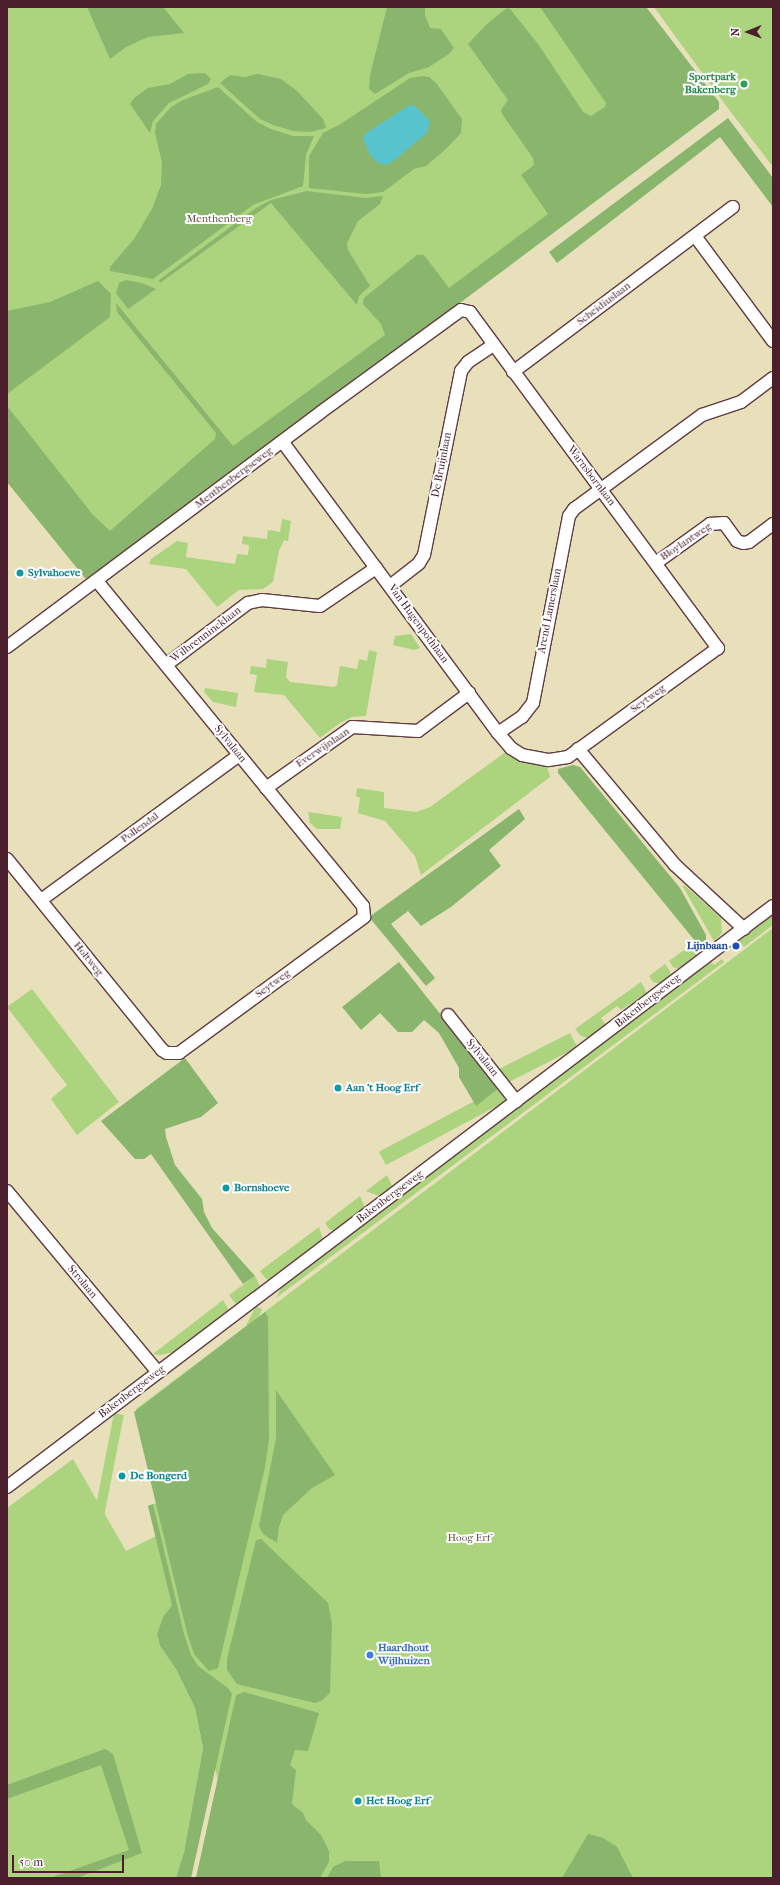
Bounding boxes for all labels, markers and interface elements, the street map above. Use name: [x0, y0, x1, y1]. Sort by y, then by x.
north arrow: [728, 12, 768, 52]
text: N: [729, 28, 742, 37]
place label: Sportpark Bakenberg: [685, 71, 736, 97]
marker: Sportpark Bakenberg: [739, 79, 749, 89]
park label: Menthenberg: [186, 212, 252, 226]
street label: Scheidiuslaan: [574, 279, 634, 329]
street label: De Bruijnlaan: [429, 431, 455, 499]
street label: Warnsbornlaan: [564, 443, 618, 509]
street label: Menthenbergseweg: [193, 444, 275, 512]
street label: Bloylantweg: [658, 520, 714, 564]
place label: Sylvahoeve: [28, 566, 80, 580]
street label: Arend Lamerslaan: [535, 567, 565, 655]
marker: Sylvahoeve: [15, 568, 25, 578]
street label: Van Hugenpothlaan: [385, 582, 451, 666]
street label: Wilbrennincklaan: [168, 604, 244, 666]
street label: Seytweg: [628, 682, 668, 716]
street label: Sylvalaan: [211, 723, 249, 765]
street label: Everwijnlaan: [294, 725, 352, 771]
street label: Pollendal: [118, 810, 162, 846]
street label: Holtweg: [70, 939, 106, 979]
place label: Lijnbaan: [687, 939, 728, 953]
marker: Lijnbaan: [731, 941, 741, 951]
street label: Seytweg: [253, 967, 293, 1001]
street label: Bakenbergseweg: [612, 971, 684, 1031]
street label: Sylvalaan: [463, 1037, 501, 1079]
place label: Aan 't Hoog Erf: [346, 1081, 419, 1095]
marker: Aan 't Hoog Erf: [333, 1083, 343, 1093]
street label: Bakenbergseweg: [354, 1168, 426, 1226]
place label: Bornshoeve: [234, 1181, 289, 1195]
marker: Bornshoeve: [221, 1183, 231, 1193]
street label: Strolaan: [64, 1263, 100, 1301]
street label: Bakenbergseweg: [96, 1363, 168, 1421]
place label: De Bongerd: [130, 1469, 187, 1483]
marker: De Bongerd: [117, 1471, 127, 1481]
park label: Hoog Erf: [448, 1531, 490, 1545]
place label: Haardhout Wijlhuizen: [378, 1642, 430, 1668]
marker: Haardhout Wijlhuizen: [365, 1650, 375, 1660]
place label: Het Hoog Erf: [366, 1794, 429, 1808]
marker: Het Hoog Erf: [353, 1796, 363, 1806]
scale bar: [14, 1847, 126, 1873]
text: 50 m: [19, 1855, 43, 1869]

